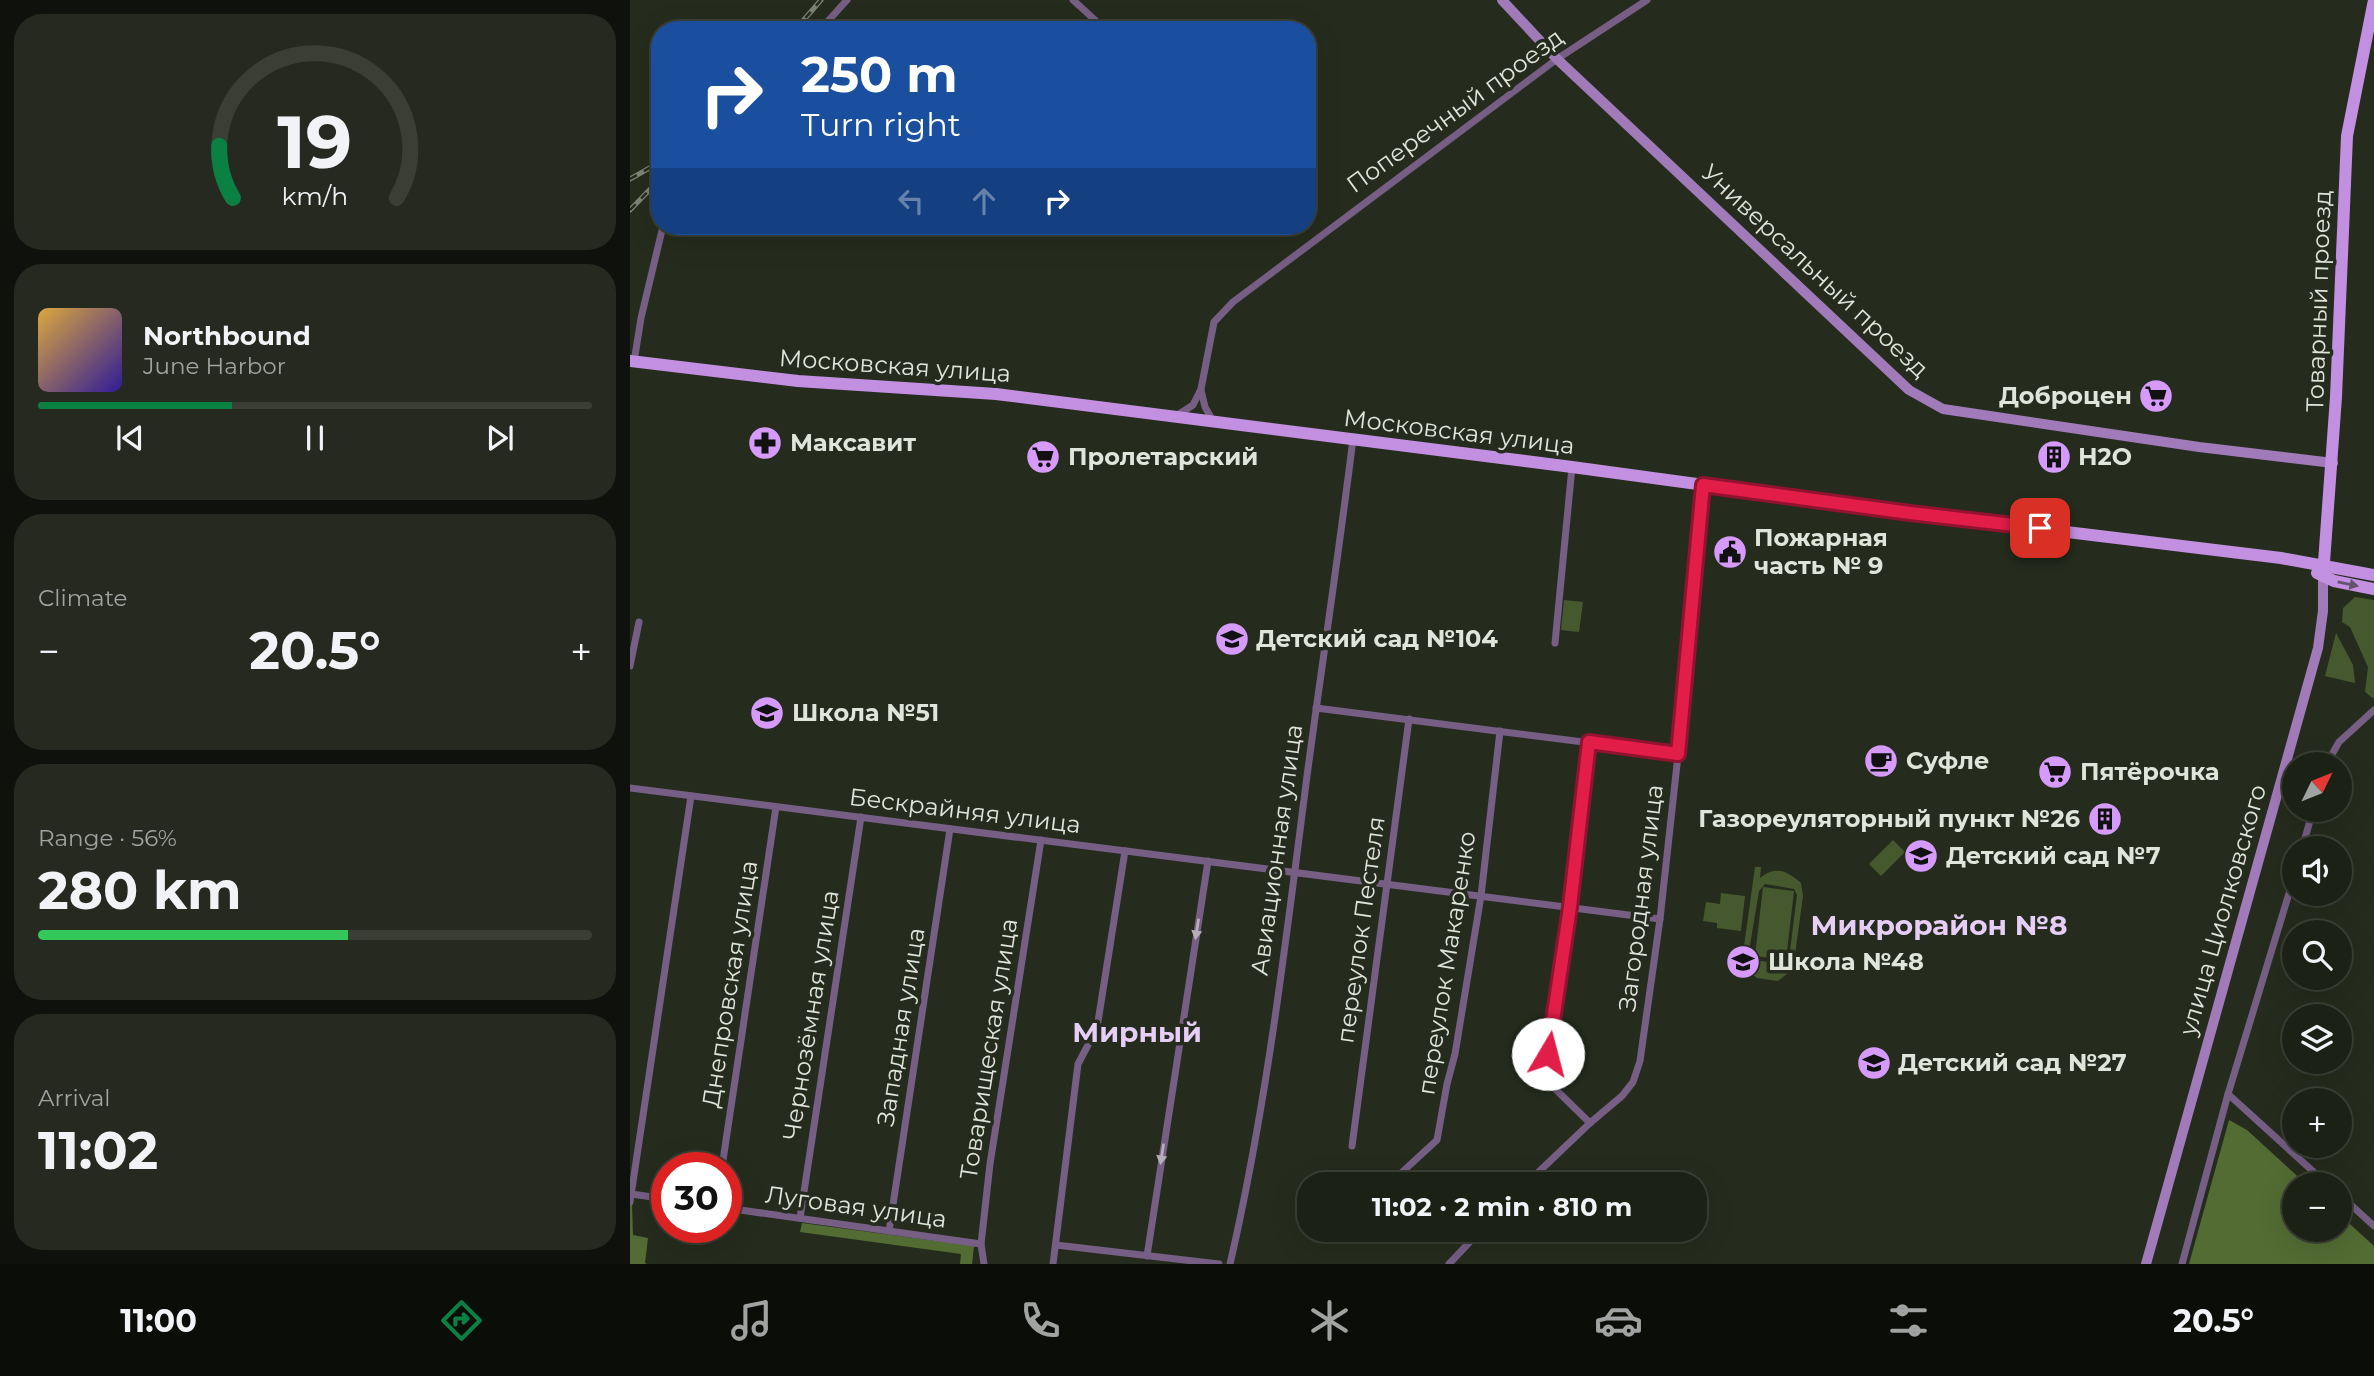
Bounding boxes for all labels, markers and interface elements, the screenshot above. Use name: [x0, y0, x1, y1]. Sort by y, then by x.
street label: Поперечный проезд: [1341, 22, 1569, 199]
text: 250 m: [801, 45, 958, 104]
icon: right: [686, 49, 777, 140]
text: 19: [278, 98, 352, 186]
text: Turn right: [801, 105, 961, 144]
street label: Универсальный проезд: [1696, 158, 1935, 383]
text: km/h: [282, 181, 348, 211]
icon: left: [892, 182, 930, 220]
icon: ahead: [965, 182, 1003, 220]
icon: right: [1038, 182, 1076, 220]
street label: Товарный проезд: [2300, 189, 2337, 412]
text: Northbound: [143, 320, 311, 352]
street label: Московская улица: [778, 343, 1012, 388]
text: June Harbor: [143, 352, 286, 380]
supermarket icon: Доброцен: [2137, 377, 2175, 415]
place label: Доброцен: [1999, 381, 2132, 410]
street label: Московская улица: [1342, 403, 1576, 460]
icon: previous: [111, 419, 149, 457]
icon: pause: [296, 419, 334, 457]
icon: next: [481, 419, 519, 457]
pharmacy icon: Максавит: [746, 424, 784, 462]
place label: Максавит: [790, 428, 916, 457]
supermarket icon: Пролетарский: [1024, 438, 1062, 476]
building icon: Н2О: [2035, 438, 2073, 476]
place label: Пролетарский: [1068, 442, 1258, 471]
place label: Н2О: [2078, 442, 2132, 471]
pin: [2010, 498, 2070, 558]
icon: arrive: [2021, 509, 2059, 547]
place label: Пожарная часть № 9: [1754, 523, 1888, 580]
public building icon: Пожарная часть № 9: [1711, 533, 1749, 571]
one-way arrow: [2337, 578, 2359, 589]
text: Climate: [38, 584, 127, 612]
text: 20.5°: [249, 619, 381, 682]
school or university icon: Детский сад №104: [1213, 620, 1251, 658]
place label: Детский сад №104: [1256, 624, 1498, 653]
text: −: [38, 628, 60, 675]
text: +: [570, 628, 592, 675]
school or university icon: Школа №51: [748, 694, 786, 732]
place label: Школа №51: [792, 698, 939, 727]
street label: Авиационная улица: [1245, 722, 1308, 977]
cafe icon: Суфле: [1862, 742, 1900, 780]
place label: Суфле: [1906, 746, 1989, 775]
north arrow: [2282, 752, 2352, 822]
map controls: [2282, 752, 2352, 1242]
supermarket icon: Пятёрочка: [2036, 753, 2074, 791]
place label: Пятёрочка: [2080, 757, 2220, 786]
street label: улица Циолковского: [2173, 781, 2272, 1040]
street label: Бескрайняя улица: [848, 782, 1083, 839]
street label: Загородная улица: [1612, 783, 1669, 1013]
building icon: Газореуляторный пункт №26: [2086, 800, 2124, 838]
place label: Газореуляторный пункт №26: [1698, 804, 2080, 833]
street label: переулок Пестеля: [1330, 815, 1391, 1045]
text: Range · 56%: [38, 824, 177, 852]
street label: переулок Макаренко: [1411, 829, 1482, 1097]
button: sound: [2282, 836, 2352, 906]
school or university icon: Детский сад №7: [1902, 837, 1940, 875]
place label: Детский сад №7: [1946, 841, 2161, 870]
street label: Днепровская улица: [696, 858, 763, 1109]
text: 280 km: [38, 859, 241, 922]
street label: Чернозёмная улица: [776, 888, 845, 1142]
district label: Микрорайон №8: [1811, 908, 2067, 942]
street label: Товарищеская улица: [954, 916, 1023, 1181]
one-way arrow: [1191, 918, 1202, 940]
button: search: [2282, 920, 2352, 990]
street label: Западная улица: [870, 926, 931, 1128]
school or university icon: Школа №48: [1724, 943, 1762, 981]
place label: Школа №48: [1768, 947, 1924, 976]
button: layers: [2282, 1004, 2352, 1074]
district label: Мирный: [1072, 1015, 1202, 1049]
position arrow: [1511, 1017, 1585, 1091]
school or university icon: Детский сад №27: [1855, 1044, 1893, 1082]
place label: Детский сад №27: [1898, 1048, 2127, 1077]
text: Arrival: [38, 1084, 111, 1112]
button: +: [2282, 1088, 2352, 1158]
text: 11:02: [38, 1119, 158, 1182]
one-way arrow: [1156, 1143, 1167, 1165]
speed limit sign: 30: [651, 1152, 742, 1243]
button: −: [2282, 1172, 2352, 1242]
street label: Луговая улица: [764, 1179, 949, 1234]
text: 11:02 · 2 min · 810 m: [1372, 1191, 1632, 1223]
icon: directions: [437, 1296, 486, 1345]
icon: music: [727, 1296, 776, 1345]
icon: phone: [1016, 1296, 1065, 1345]
icon: climate: [1305, 1296, 1354, 1345]
icon: car: [1594, 1296, 1643, 1345]
icon: filters: [1884, 1296, 1933, 1345]
text: 11:00: [120, 1301, 197, 1340]
text: 20.5°: [2173, 1301, 2254, 1340]

